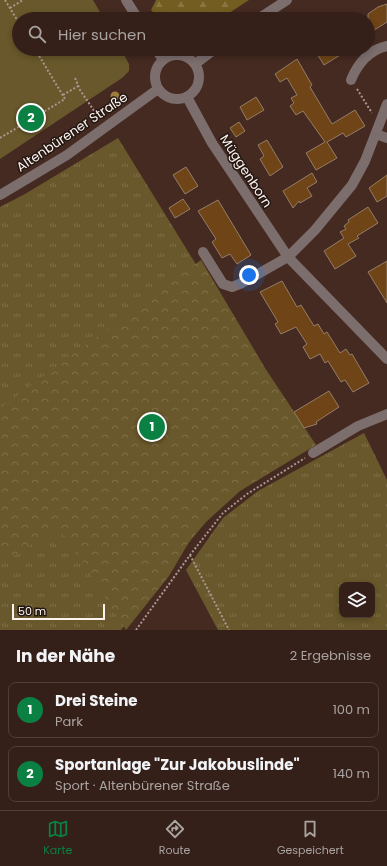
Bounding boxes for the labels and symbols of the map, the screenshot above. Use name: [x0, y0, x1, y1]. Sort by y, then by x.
street label: Altenbürener Straße: [13, 88, 131, 176]
pin: 2: [18, 103, 44, 133]
street label: Müggenborn: [215, 131, 277, 211]
your location: [239, 265, 259, 285]
pin: 1: [139, 412, 165, 442]
scale bar: [12, 602, 105, 621]

